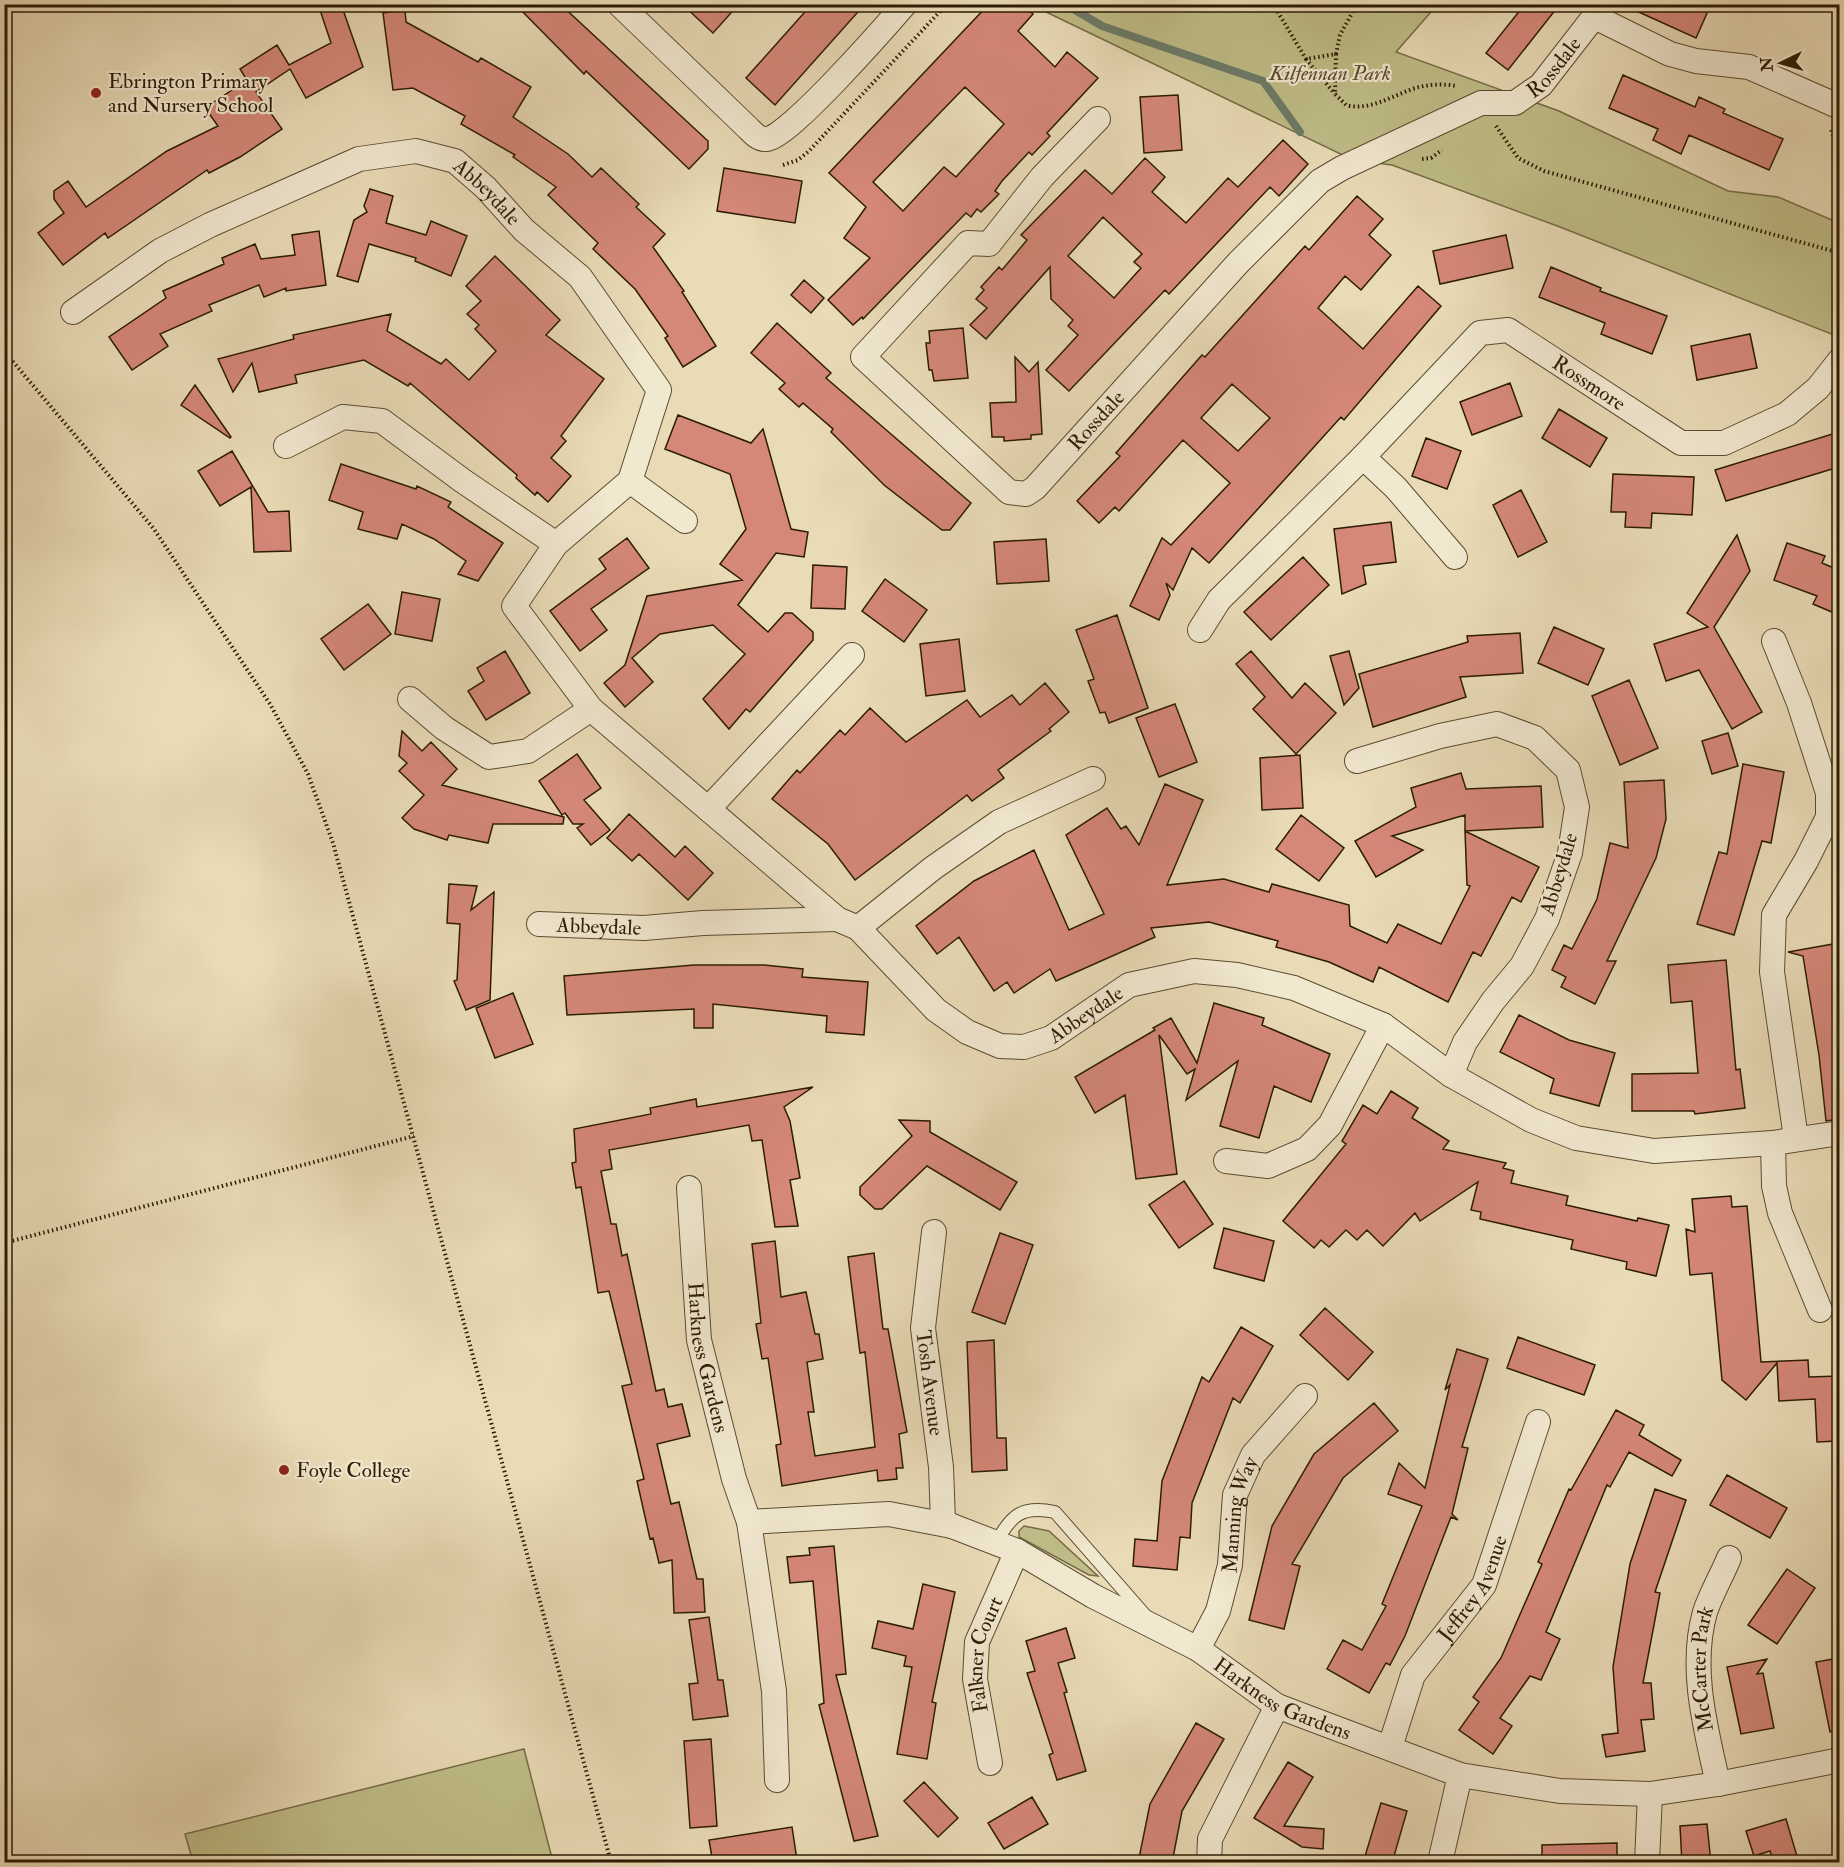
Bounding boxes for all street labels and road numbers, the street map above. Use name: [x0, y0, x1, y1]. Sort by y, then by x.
street label: Rossdale: [1521, 31, 1587, 104]
street label: Abbeydale: [447, 152, 527, 231]
street label: Rossmore: [1547, 349, 1631, 417]
street label: Rossdale: [1062, 384, 1130, 456]
street label: Abbeydale: [1533, 829, 1584, 919]
street label: Abbeydale: [555, 911, 642, 941]
street label: Abbeydale: [1042, 979, 1128, 1050]
street label: Harkness Gardens: [682, 1281, 735, 1436]
street label: Tosh Avenue: [910, 1328, 950, 1438]
street label: Manning Way: [1216, 1452, 1264, 1574]
street label: Jeffrey Avenue: [1431, 1531, 1513, 1648]
street label: Falkner Court: [961, 1592, 1009, 1715]
street label: McCarter Park: [1685, 1602, 1720, 1734]
street label: Harkness Gardens: [1208, 1651, 1355, 1746]

